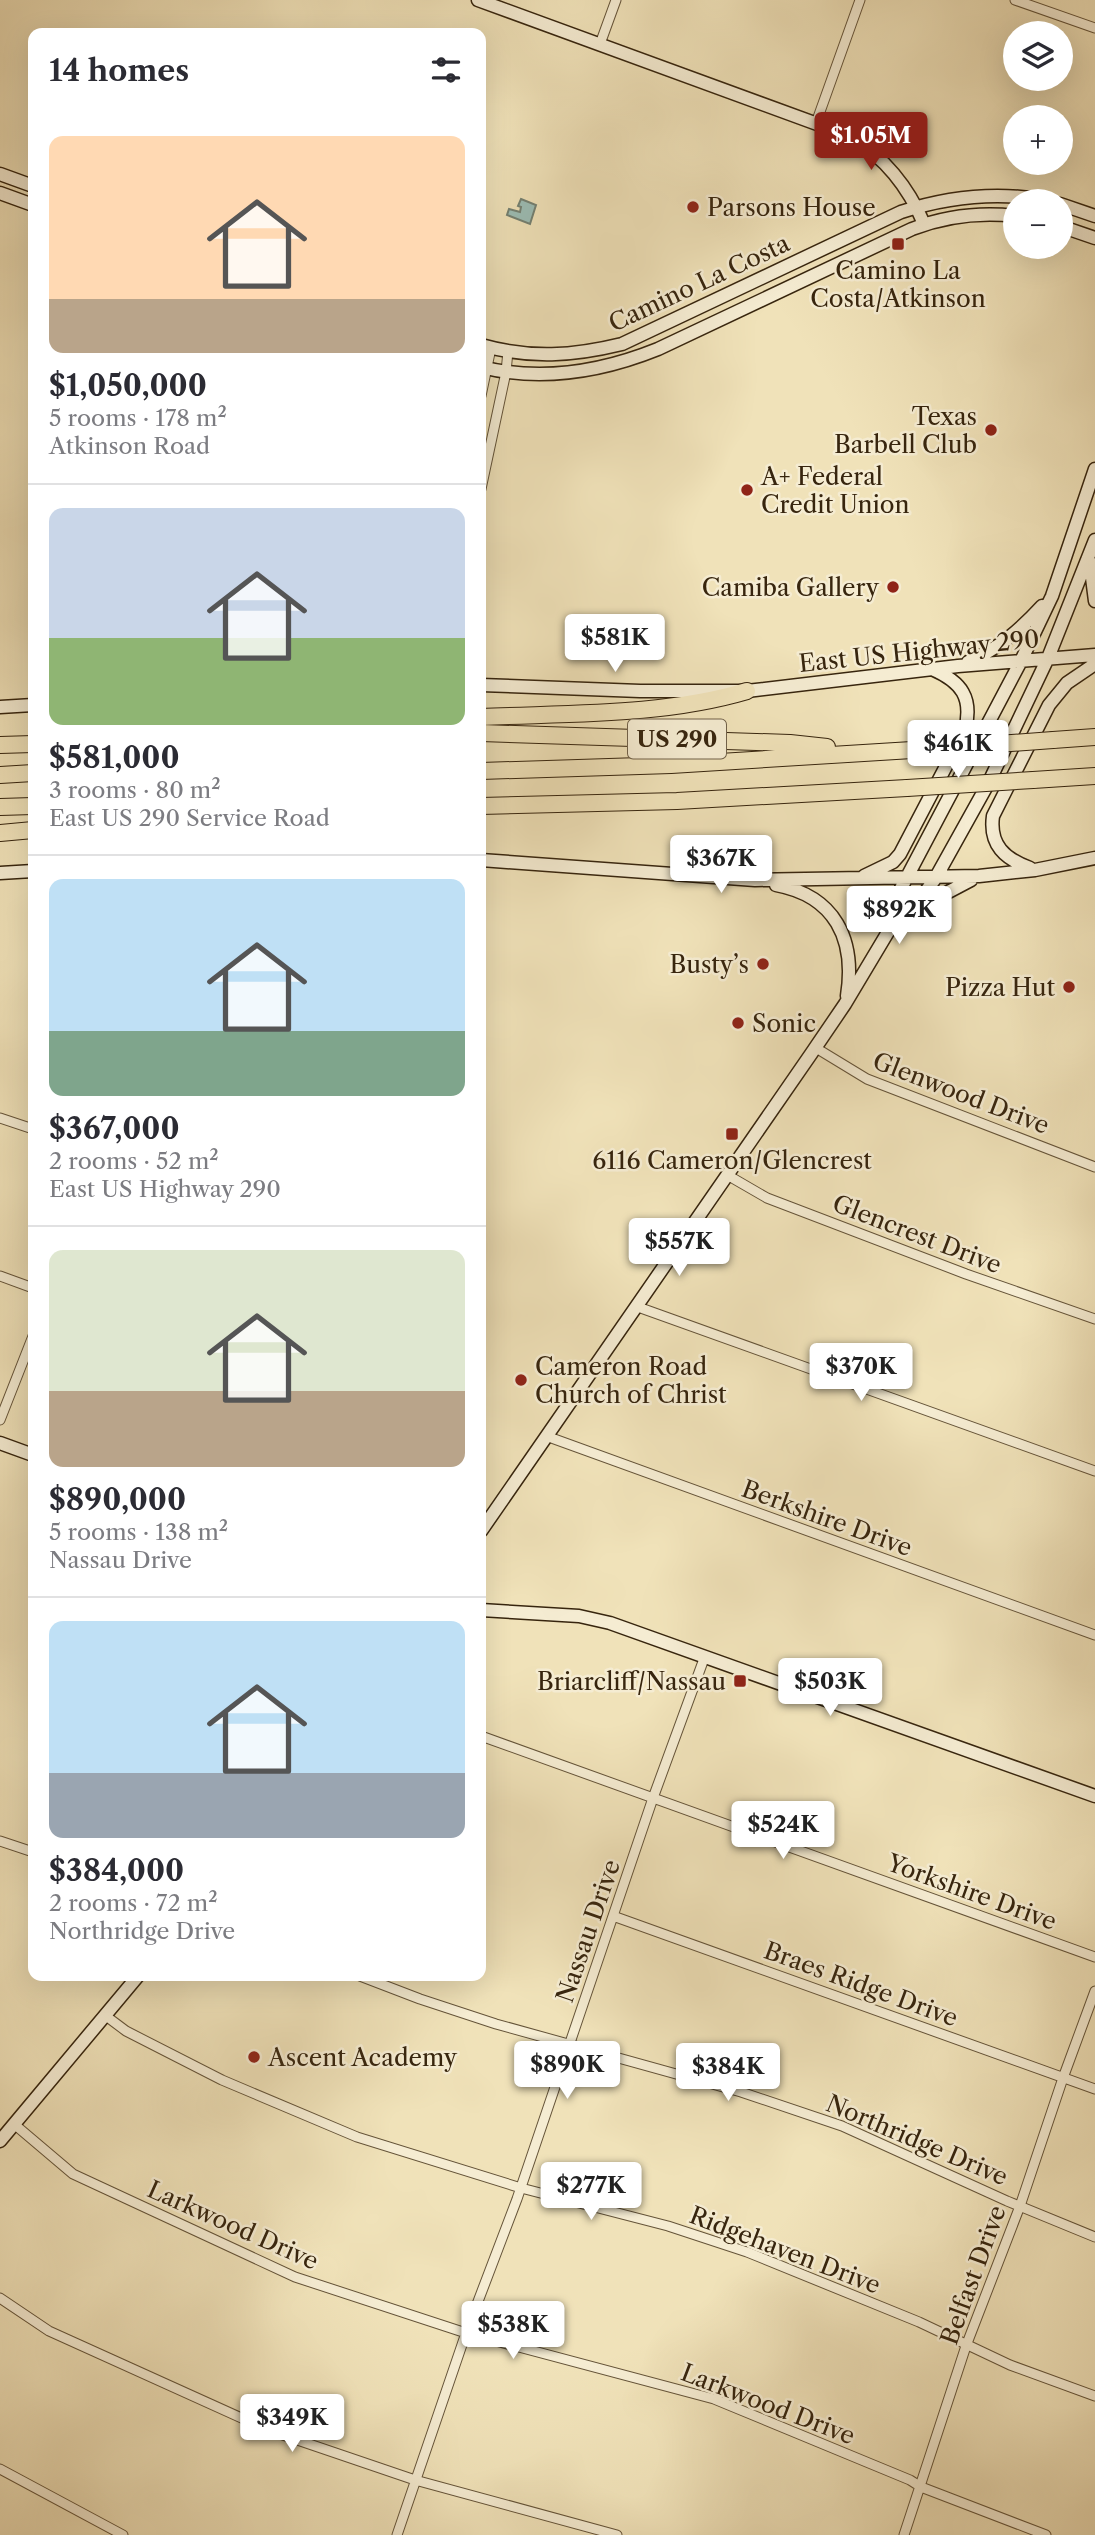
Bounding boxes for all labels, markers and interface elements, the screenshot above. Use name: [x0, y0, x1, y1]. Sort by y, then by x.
map controls: [1003, 21, 1073, 259]
button: layers: [1003, 21, 1073, 91]
icon: filters: [427, 51, 465, 89]
text: 14 homes: [49, 52, 189, 89]
button: +: [1003, 105, 1073, 175]
pin: $1.05M: [814, 113, 928, 172]
text: $1.05M: [830, 121, 912, 149]
icon: home: [194, 181, 320, 307]
button: −: [1003, 189, 1073, 259]
place label: Parsons House: [707, 193, 876, 222]
marker: Parsons House: [685, 199, 701, 215]
street label: Camino La Costa: [604, 228, 794, 338]
marker: Camino La Costa/Atkinson: [890, 236, 906, 252]
place label: Camino La Costa/Atkinson: [810, 256, 986, 313]
text: $1,050,000: [49, 367, 207, 404]
place label: Texas Barbell Club: [834, 402, 977, 459]
text: 5 rooms · 178 m²: [49, 404, 227, 432]
marker: Texas Barbell Club: [983, 422, 999, 438]
text: Atkinson Road: [49, 432, 210, 460]
place label: A+ Federal Credit Union: [760, 462, 910, 519]
marker: A+ Federal Credit Union: [739, 482, 755, 498]
icon: home: [194, 553, 320, 679]
place label: Camiba Gallery: [702, 573, 880, 602]
marker: Camiba Gallery: [885, 579, 901, 595]
pin: $581K: [566, 614, 664, 674]
text: $581K: [581, 623, 649, 651]
street label: East US Highway 290: [797, 624, 1041, 678]
road number: US 290: [628, 720, 726, 758]
pin: $461K: [909, 720, 1007, 780]
text: $461K: [924, 729, 992, 757]
text: $581,000: [49, 739, 180, 776]
text: 3 rooms · 80 m²: [49, 776, 221, 804]
text: East US 290 Service Road: [49, 804, 330, 832]
pin: $367K: [672, 836, 770, 895]
text: $367K: [686, 844, 756, 872]
pin: $892K: [850, 886, 948, 946]
text: $892K: [863, 895, 935, 923]
icon: home: [194, 924, 320, 1050]
place label: Busty’s: [669, 950, 749, 979]
marker: Busty’s: [755, 956, 771, 972]
place label: Pizza Hut: [945, 973, 1056, 1002]
marker: Pizza Hut: [1061, 979, 1077, 995]
place label: Sonic: [752, 1009, 816, 1038]
marker: Sonic: [730, 1015, 746, 1031]
street label: Glenwood Drive: [869, 1046, 1053, 1140]
text: $367,000: [49, 1110, 180, 1147]
marker: 6116 Cameron/Glencrest: [724, 1126, 740, 1142]
place label: 6116 Cameron/Glencrest: [592, 1146, 872, 1175]
text: 2 rooms · 52 m²: [49, 1147, 219, 1175]
text: East US Highway 290: [49, 1175, 281, 1203]
street label: Glencrest Drive: [829, 1189, 1005, 1279]
pin: $557K: [630, 1218, 728, 1278]
text: $557K: [645, 1227, 713, 1255]
icon: home: [194, 1295, 320, 1421]
pin: $370K: [812, 1344, 910, 1403]
place label: Cameron Road Church of Christ: [535, 1352, 727, 1409]
text: $370K: [826, 1352, 896, 1380]
marker: Cameron Road Church of Christ: [513, 1372, 529, 1388]
street label: Berkshire Drive: [738, 1474, 916, 1562]
text: $890,000: [49, 1481, 186, 1518]
text: 5 rooms · 138 m²: [49, 1518, 228, 1546]
text: Nassau Drive: [49, 1546, 192, 1574]
pin: $503K: [781, 1658, 879, 1718]
icon: home: [194, 1666, 320, 1792]
place label: Briarcliff/Nassau: [537, 1667, 726, 1696]
text: $503K: [794, 1667, 866, 1695]
marker: Briarcliff/Nassau: [732, 1673, 748, 1689]
pin: $524K: [734, 1801, 832, 1861]
text: $524K: [747, 1810, 819, 1838]
street label: Yorkshire Drive: [883, 1848, 1060, 1936]
text: $384,000: [49, 1852, 184, 1889]
street label: Nassau Drive: [550, 1856, 626, 2006]
text: 2 rooms · 72 m²: [49, 1889, 218, 1917]
text: Northridge Drive: [49, 1917, 235, 1945]
street label: Braes Ridge Drive: [760, 1936, 962, 2032]
pin: $890K: [518, 2042, 616, 2101]
place label: Ascent Academy: [267, 2043, 458, 2072]
pin: $384K: [679, 2044, 777, 2103]
marker: Ascent Academy: [246, 2049, 262, 2065]
text: $890K: [530, 2050, 604, 2078]
text: $384K: [692, 2052, 764, 2080]
street label: Northridge Drive: [822, 2089, 1012, 2191]
pin: $277K: [542, 2162, 640, 2222]
text: $277K: [557, 2171, 625, 2199]
street label: Larkwood Drive: [143, 2174, 323, 2276]
street label: Ridgehaven Drive: [685, 2200, 885, 2300]
street label: Belfast Drive: [934, 2201, 1012, 2349]
pin: $538K: [464, 2302, 562, 2361]
text: $538K: [477, 2310, 549, 2338]
street label: Larkwood Drive: [677, 2358, 859, 2450]
pin: $349K: [243, 2394, 341, 2454]
text: $349K: [256, 2403, 328, 2431]

